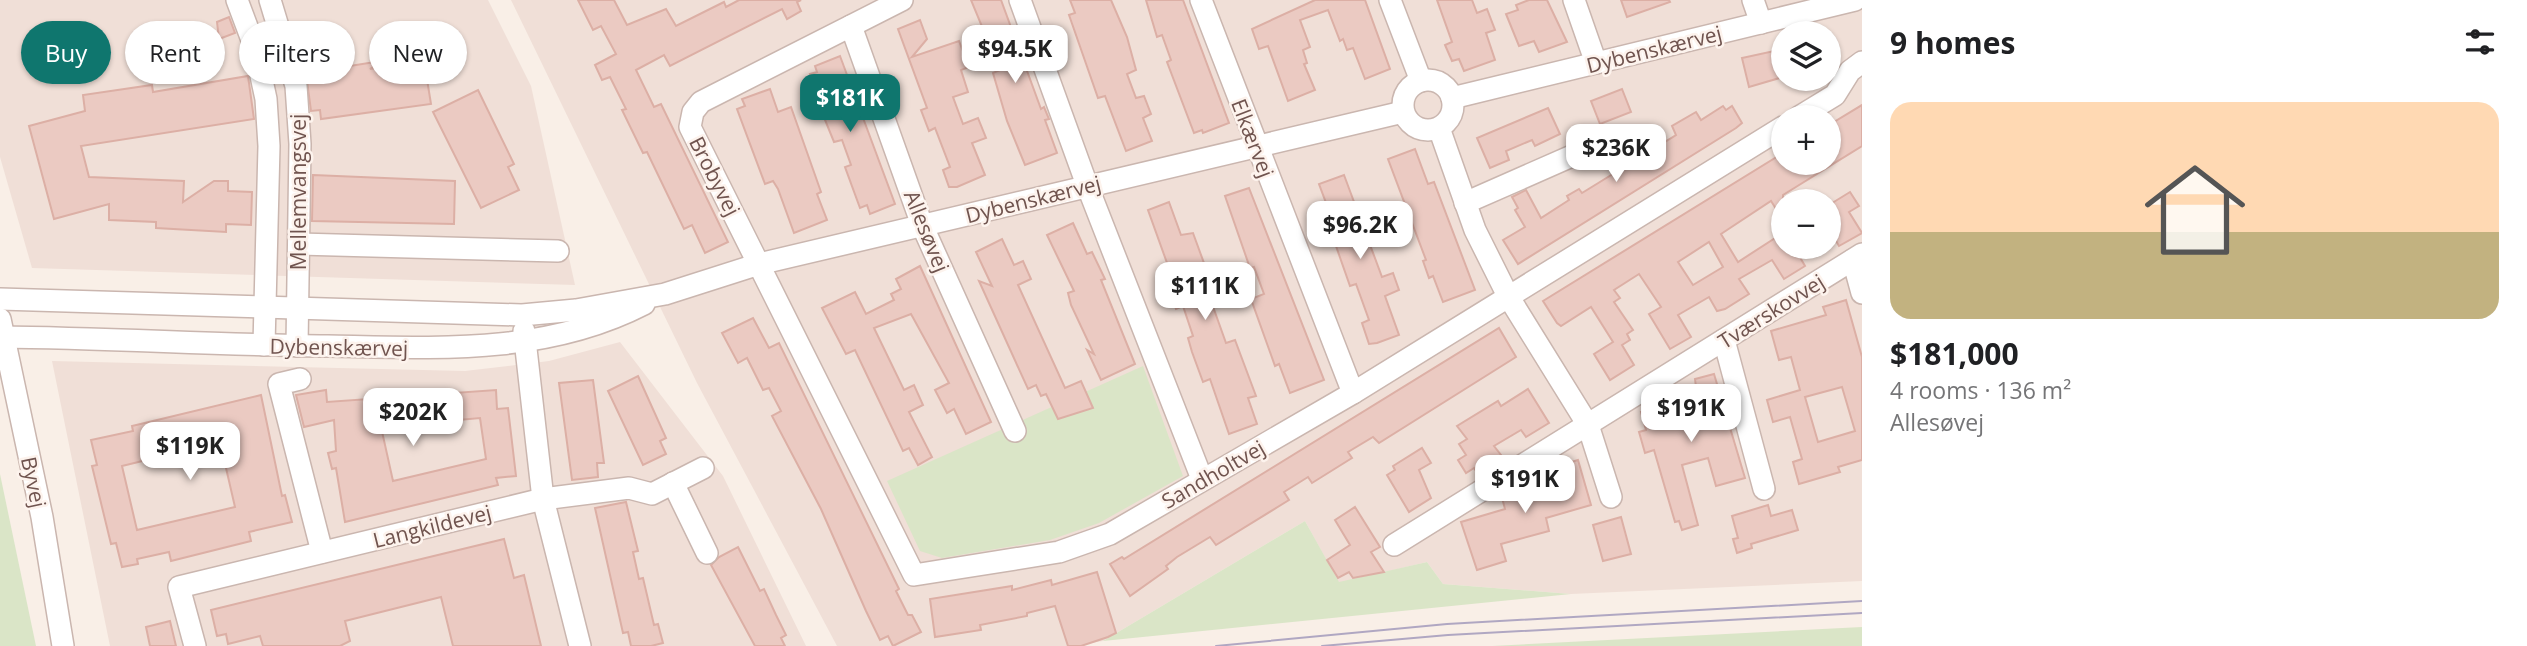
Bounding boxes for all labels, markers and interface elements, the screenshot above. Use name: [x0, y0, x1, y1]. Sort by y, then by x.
street label: Dybenskærvej: [1583, 19, 1725, 79]
chip: Buy: [21, 21, 111, 84]
chip: Rent: [125, 21, 225, 84]
chip: Filters: [239, 21, 355, 84]
chip: New: [369, 21, 467, 84]
map controls: [1771, 21, 1841, 259]
button: layers: [1771, 21, 1841, 91]
text: 9 homes: [1890, 22, 2015, 63]
icon: filters: [2461, 23, 2499, 61]
pin: $94.5K: [958, 25, 1072, 85]
text: $94.5K: [978, 32, 1052, 64]
pin: $181K: [801, 74, 899, 134]
text: $181K: [816, 81, 884, 113]
street label: Elkærvej: [1225, 95, 1281, 181]
button: +: [1771, 105, 1841, 175]
street label: Mellemvangsvej: [284, 114, 312, 270]
pin: $236K: [1567, 124, 1665, 184]
street label: Brobyvej: [683, 131, 747, 221]
text: $236K: [1582, 131, 1650, 163]
icon: home: [2132, 147, 2258, 273]
street label: Dybenskærvej: [962, 169, 1104, 229]
street label: Allesøvej: [898, 186, 956, 276]
button: −: [1771, 189, 1841, 259]
pin: $96.2K: [1303, 202, 1417, 261]
text: $96.2K: [1323, 208, 1397, 240]
pin: $111K: [1156, 262, 1254, 322]
street label: Tværskovvej: [1712, 267, 1830, 355]
text: $111K: [1171, 269, 1239, 301]
street label: Dybenskærvej: [269, 332, 409, 362]
text: $181,000: [1890, 333, 2019, 374]
text: 4 rooms · 136 m²: [1890, 374, 2071, 406]
pin: $191K: [1642, 384, 1740, 444]
pin: $202K: [364, 388, 462, 448]
text: $191K: [1657, 391, 1725, 423]
text: $202K: [379, 395, 447, 427]
text: Allesøvej: [1890, 406, 1984, 438]
pin: $119K: [141, 422, 239, 482]
text: $119K: [156, 429, 224, 461]
street label: Sandholtvej: [1156, 433, 1270, 515]
street label: Byvej: [15, 454, 53, 510]
pin: $191K: [1476, 456, 1574, 515]
text: $191K: [1491, 462, 1559, 494]
street label: Langkildevej: [370, 498, 494, 554]

